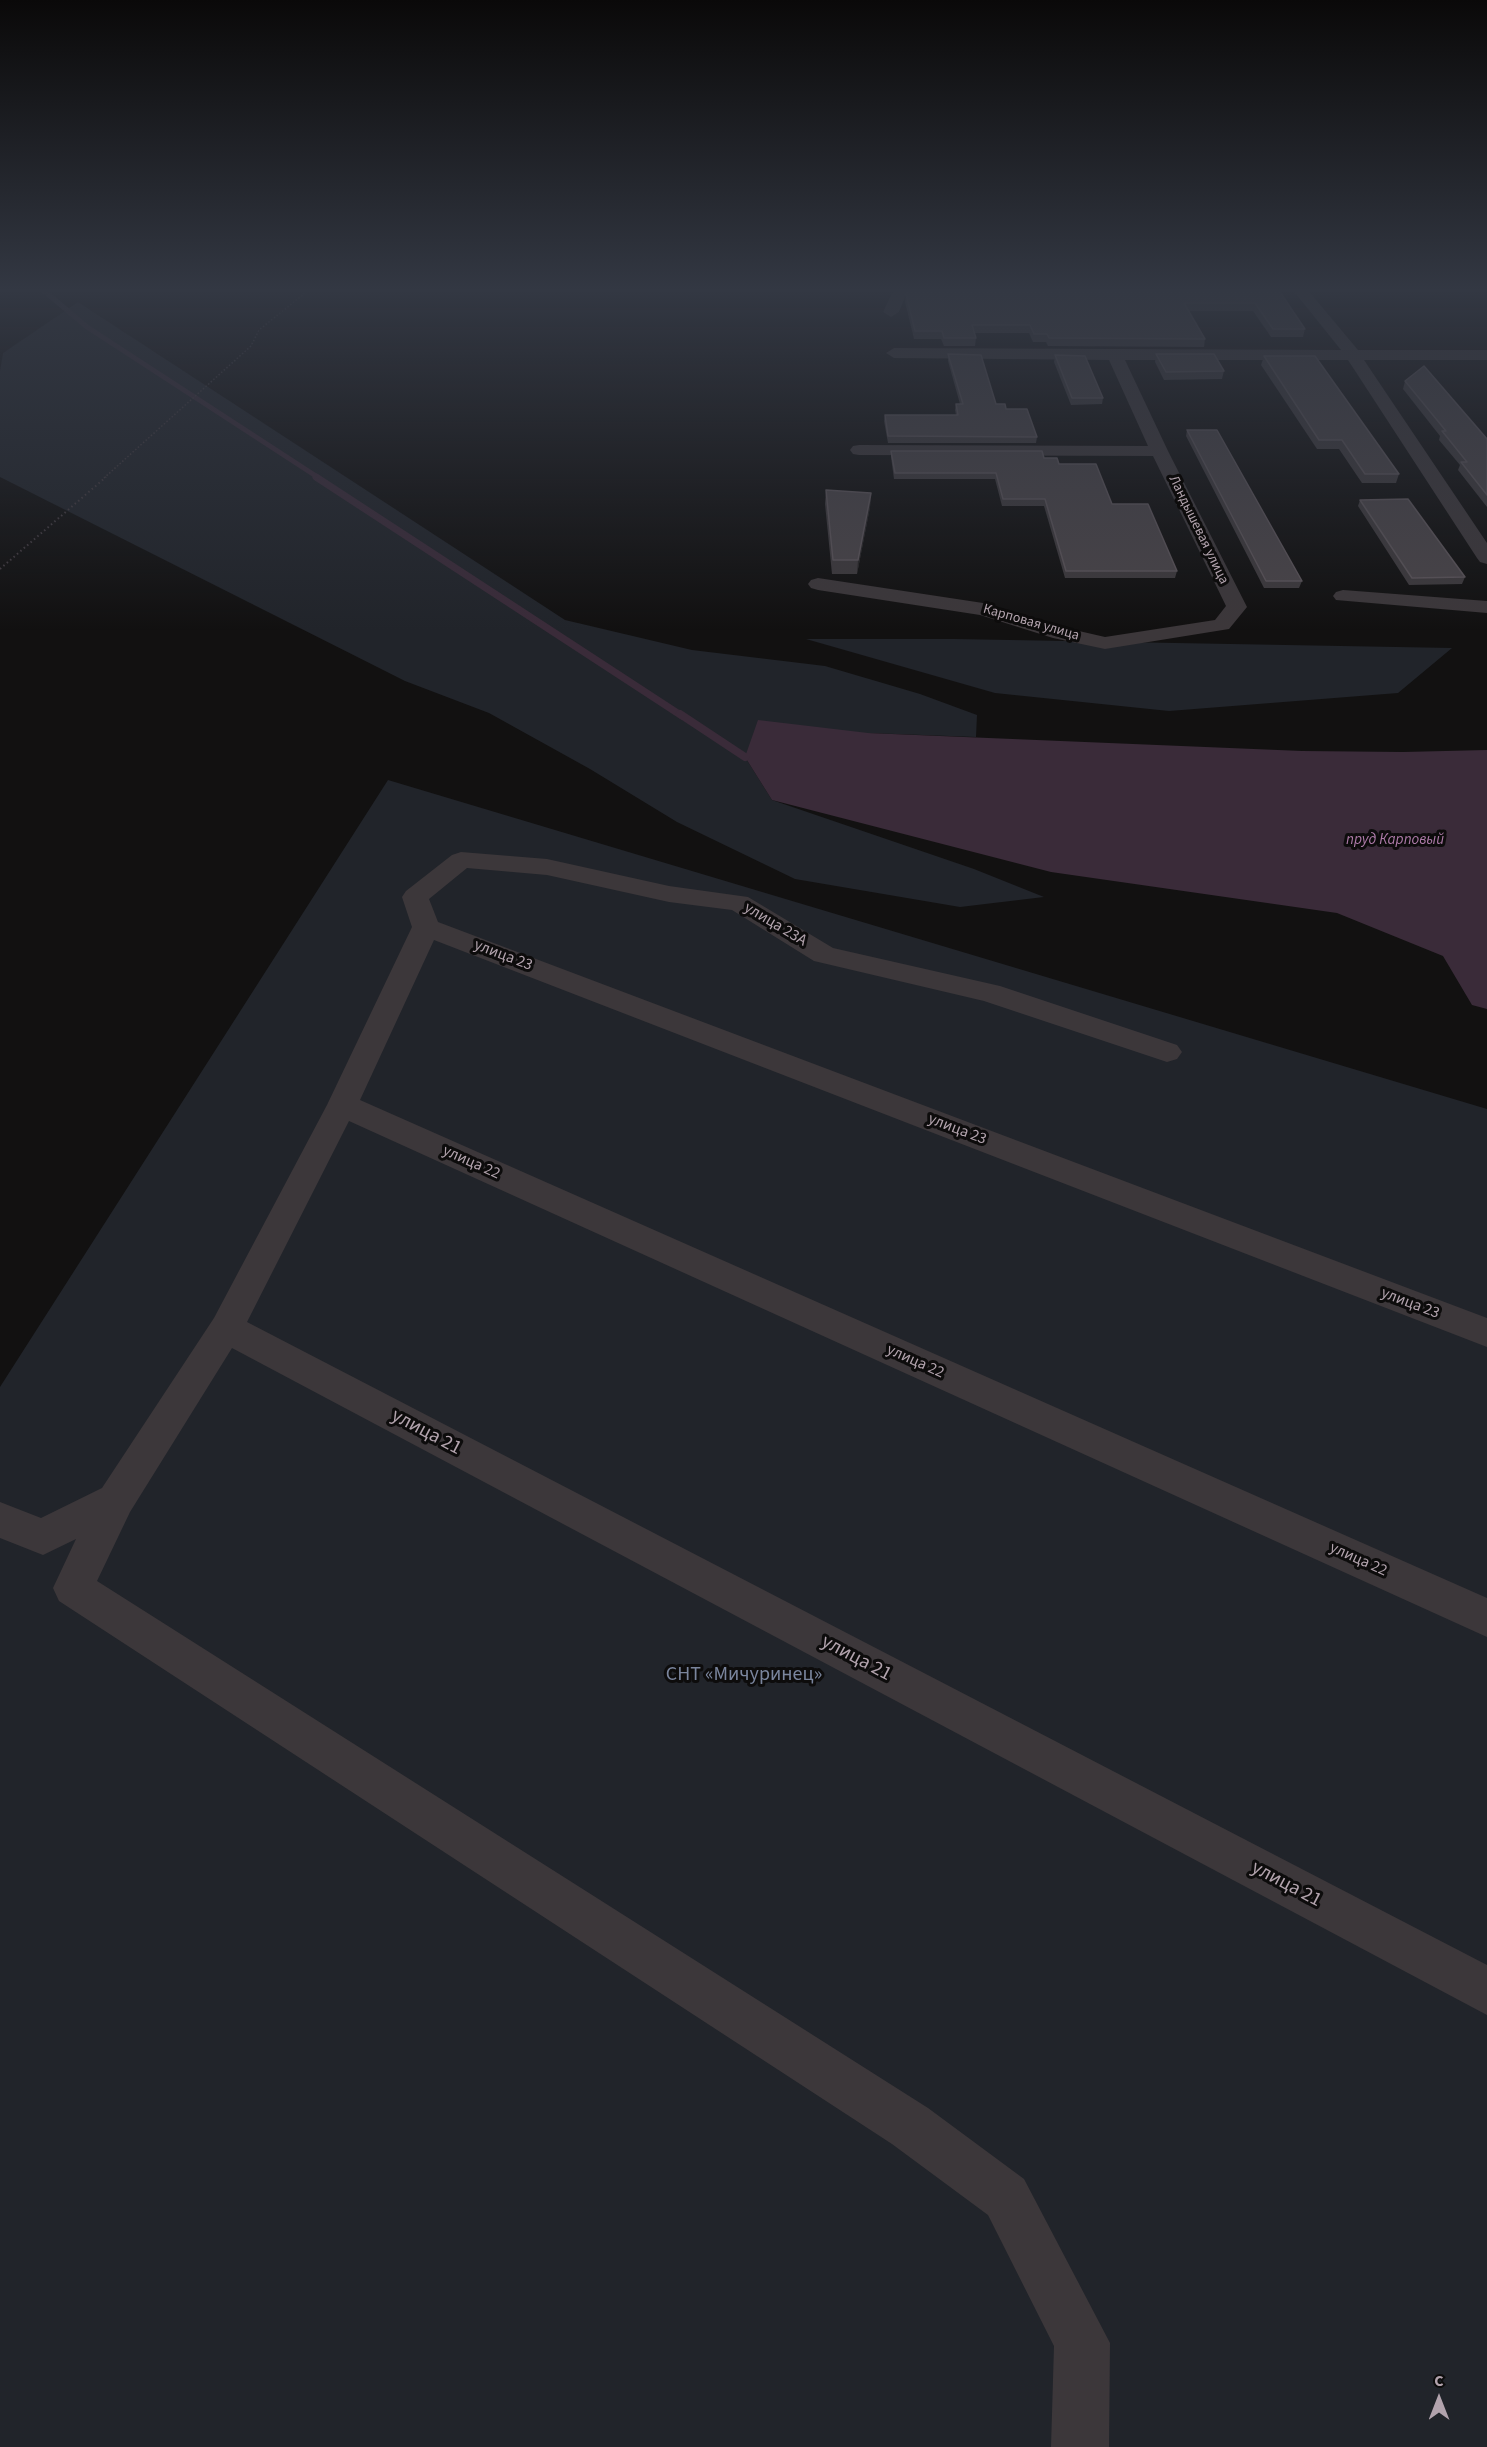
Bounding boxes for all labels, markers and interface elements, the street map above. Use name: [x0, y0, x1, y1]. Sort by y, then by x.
street label: Ландышевая улица: [1164, 473, 1232, 587]
street label: Карповая улица: [981, 601, 1081, 645]
water label: пруд Карповый: [1346, 832, 1444, 850]
street label: улица 23А: [740, 899, 810, 951]
street label: улица 23: [471, 936, 535, 976]
street label: улица 23: [925, 1110, 989, 1150]
street label: улица 22: [439, 1142, 503, 1184]
street label: улица 23: [1378, 1284, 1442, 1324]
street label: улица 22: [883, 1341, 947, 1383]
street label: улица 21: [387, 1404, 465, 1462]
street label: улица 22: [1326, 1539, 1390, 1581]
street label: улица 21: [817, 1630, 895, 1688]
park label: СНТ «Мичуринец»: [666, 1664, 822, 1688]
street label: улица 21: [1247, 1856, 1325, 1914]
north arrow: [1409, 2369, 1469, 2429]
text: С: [1434, 2370, 1444, 2392]

